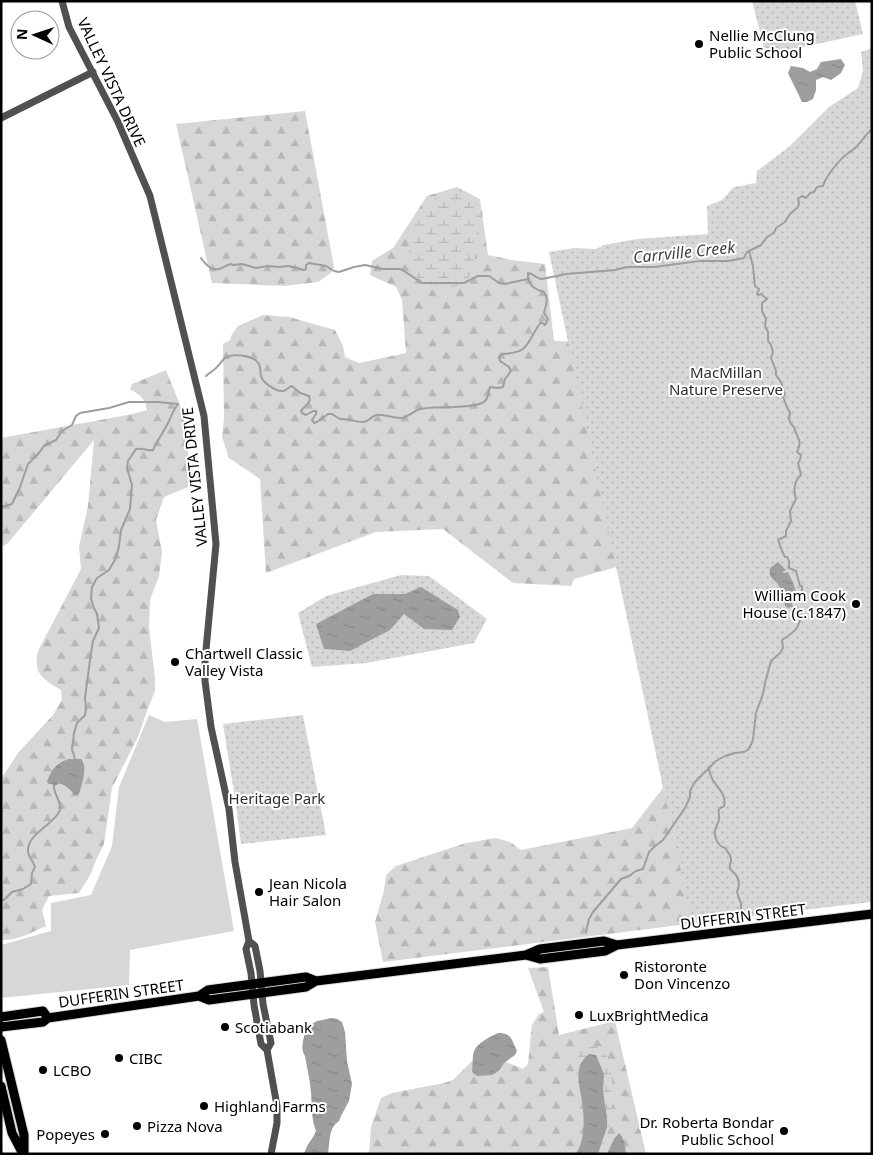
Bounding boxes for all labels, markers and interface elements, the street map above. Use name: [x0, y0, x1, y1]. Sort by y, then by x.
north arrow: [10, 10, 60, 60]
street label: VALLEY VISTA DRIVE: [73, 14, 151, 150]
place label: Nellie McClung Public School: [709, 25, 815, 62]
text: N: [12, 28, 31, 40]
marker: Nellie McClung Public School: [693, 38, 705, 50]
water label: Carrville Creek: [632, 236, 737, 268]
park label: MacMillan Nature Preserve: [669, 362, 783, 399]
street label: VALLEY VISTA DRIVE: [177, 406, 211, 548]
place label: William Cook House (c.1847): [742, 585, 846, 622]
marker: William Cook House (c.1847): [850, 598, 862, 610]
place label: Chartwell Classic Valley Vista: [185, 643, 303, 680]
marker: Chartwell Classic Valley Vista: [169, 656, 181, 668]
park label: Heritage Park: [229, 788, 325, 808]
place label: Jean Nicola Hair Salon: [267, 873, 347, 910]
marker: Jean Nicola Hair Salon: [253, 886, 265, 898]
street label: DUFFERIN STREET: [679, 898, 808, 934]
place label: Ristoronte Don Vincenzo: [634, 956, 730, 993]
marker: Ristoronte Don Vincenzo: [618, 969, 630, 981]
street label: DUFFERIN STREET: [57, 974, 186, 1012]
place label: LuxBrightMedica: [589, 1005, 709, 1025]
marker: LuxBrightMedica: [573, 1009, 585, 1021]
place label: Scotiabank: [235, 1017, 312, 1037]
marker: Scotiabank: [219, 1021, 231, 1033]
place label: CIBC: [129, 1048, 163, 1068]
marker: CIBC: [113, 1052, 125, 1064]
place label: LCBO: [53, 1060, 92, 1080]
marker: LCBO: [37, 1064, 49, 1076]
place label: Highland Farms: [214, 1096, 326, 1116]
marker: Highland Farms: [198, 1100, 210, 1112]
place label: Dr. Roberta Bondar Public School: [639, 1112, 774, 1149]
place label: Pizza Nova: [147, 1116, 223, 1136]
marker: Pizza Nova: [131, 1120, 143, 1132]
place label: Popeyes: [36, 1124, 95, 1144]
marker: Dr. Roberta Bondar Public School: [778, 1125, 790, 1137]
marker: Popeyes: [99, 1128, 111, 1140]

